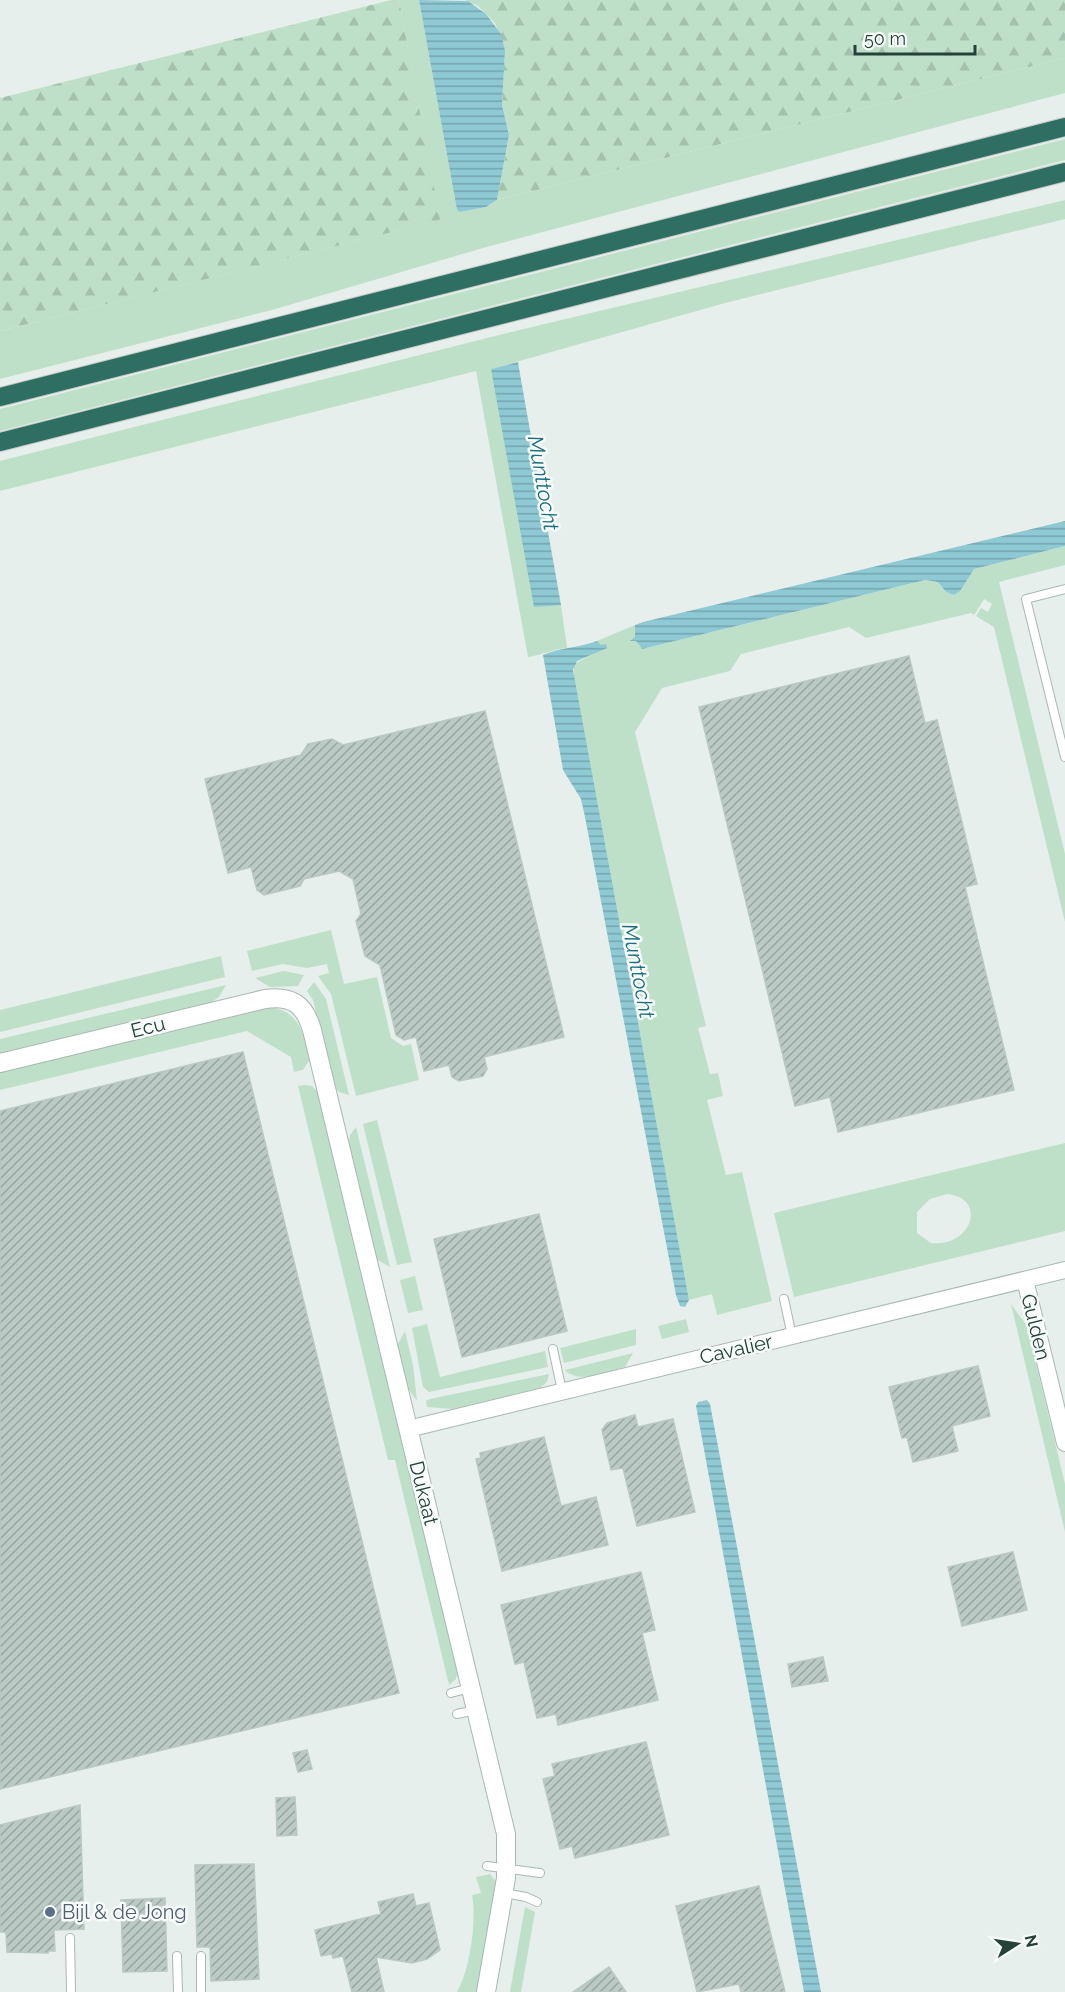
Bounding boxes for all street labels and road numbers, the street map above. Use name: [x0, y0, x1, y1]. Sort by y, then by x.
street label: Ecu: [128, 1011, 168, 1043]
street label: Gulden: [1016, 1291, 1056, 1363]
street label: Cavalier: [697, 1329, 775, 1369]
street label: Dukaat: [404, 1458, 444, 1528]

